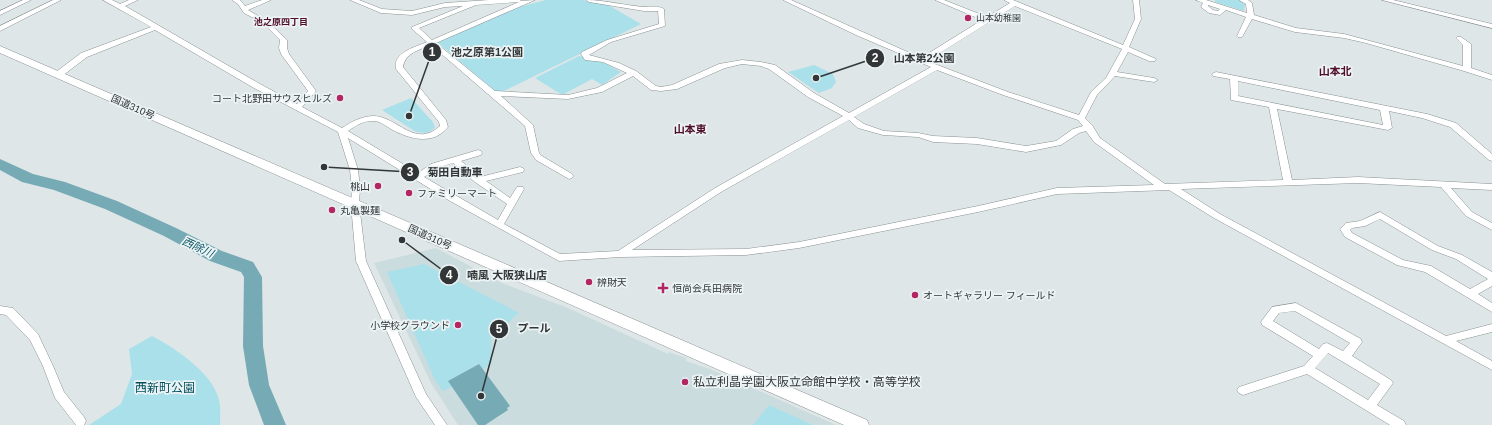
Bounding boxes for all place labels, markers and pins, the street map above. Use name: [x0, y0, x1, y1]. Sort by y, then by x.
marker: 山本幼稚園: [963, 13, 973, 23]
place label: 山本幼稚園: [976, 13, 1021, 23]
callout: 池之原第1公園: [422, 41, 531, 64]
callout: 山本第2公園: [865, 46, 962, 69]
place label: コート北野田サウスヒルズ: [212, 93, 332, 104]
marker: コート北野田サウスヒルズ: [335, 93, 345, 103]
callout: 菊田自動車: [400, 160, 491, 183]
place label: 桃山: [350, 181, 370, 192]
marker: 桃山: [373, 181, 383, 191]
marker: ファミリーマート: [404, 188, 414, 198]
place label: ファミリーマート: [417, 188, 497, 199]
marker: 丸亀製麺: [327, 205, 337, 215]
place label: 丸亀製麺: [340, 205, 380, 216]
callout: 喃風 大阪狭山店: [439, 263, 555, 286]
marker: 辨財天: [584, 277, 594, 287]
place label: 辨財天: [597, 277, 627, 288]
marker: 恒尚会兵田病院: [657, 282, 669, 294]
place label: 恒尚会兵田病院: [672, 283, 742, 294]
marker: オートギャラリー フィールド: [910, 290, 920, 300]
place label: オートギャラリー フィールド: [923, 290, 1056, 301]
callout: プール: [489, 317, 558, 340]
place label: 小学校グラウンド: [370, 320, 450, 331]
marker: 小学校グラウンド: [453, 320, 463, 330]
place label: 私立利晶学園大阪立命館中学校・高等学校: [693, 375, 921, 389]
marker: 私立利晶学園大阪立命館中学校・高等学校: [680, 377, 690, 387]

